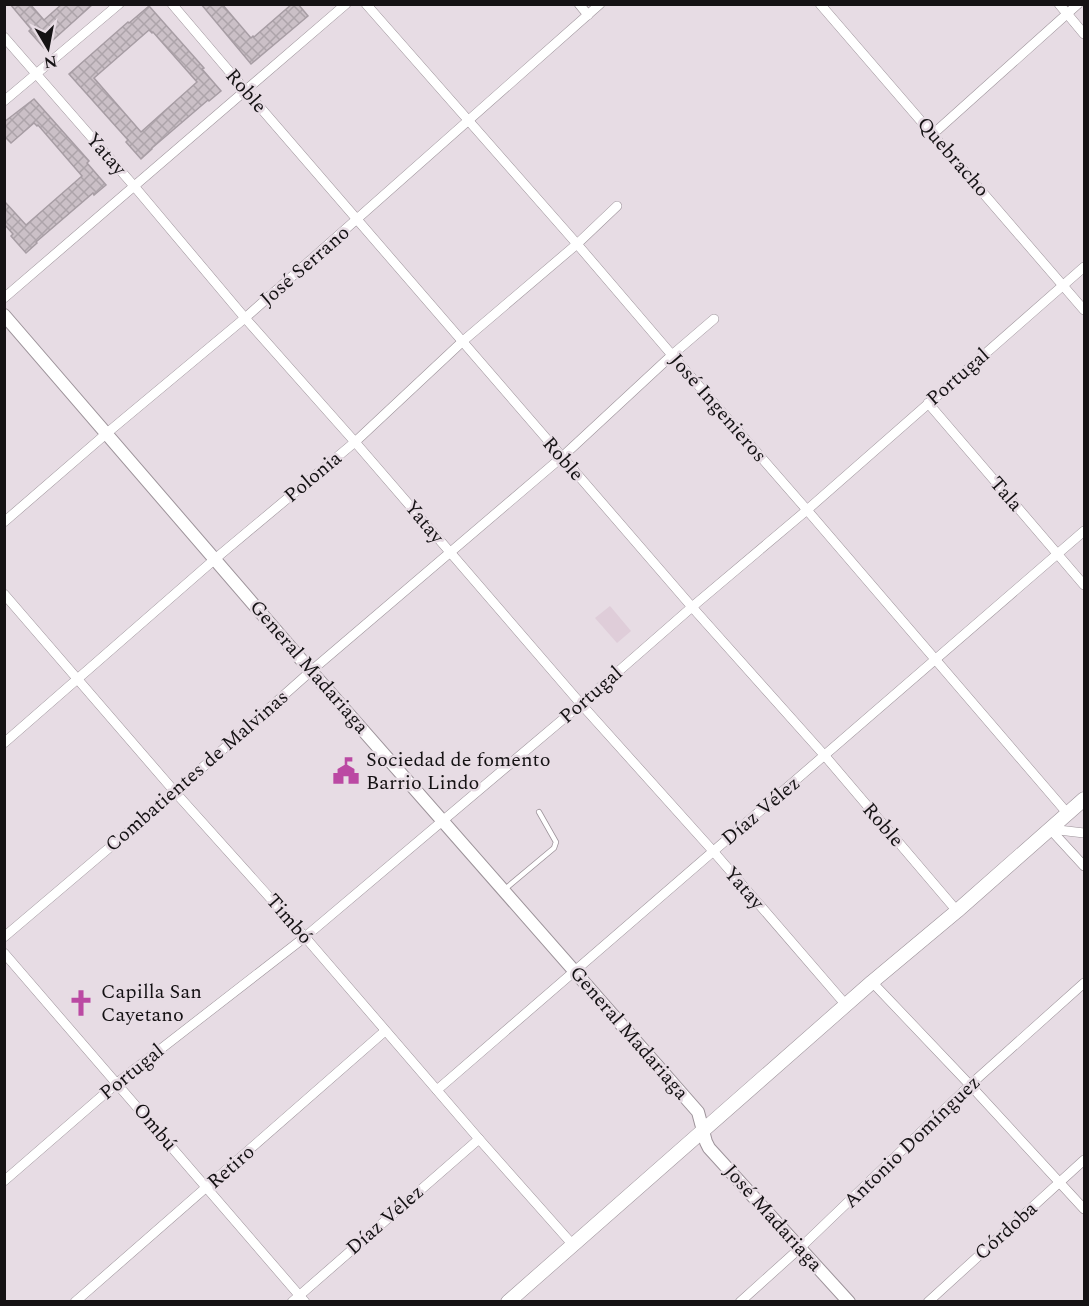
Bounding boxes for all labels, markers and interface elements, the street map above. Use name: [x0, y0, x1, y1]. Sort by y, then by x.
north arrow: [18, 18, 78, 78]
text: N: [42, 49, 59, 75]
street label: Roble: [218, 62, 274, 120]
street label: Quebracho: [909, 110, 997, 204]
street label: Yatay: [79, 126, 134, 183]
street label: José Serrano: [253, 218, 357, 314]
street label: Portugal: [920, 341, 996, 413]
street label: José Ingenieros: [662, 347, 774, 469]
street label: Roble: [535, 430, 591, 488]
street label: Polonia: [278, 444, 349, 510]
street label: Tala: [982, 470, 1030, 518]
street label: Yatay: [397, 494, 452, 552]
street label: General Madariaga: [242, 593, 376, 741]
street label: Portugal: [553, 659, 629, 731]
street label: Combatientes de Malvinas: [99, 683, 295, 859]
place label: Sociedad de fomento Barrio Lindo: [366, 745, 550, 798]
public building icon: Sociedad de fomento Barrio Lindo: [331, 756, 361, 786]
street label: Díaz Vélez: [715, 769, 807, 853]
street label: Roble: [855, 796, 911, 854]
street label: Yatay: [717, 860, 772, 917]
street label: Timbó: [258, 887, 320, 951]
street label: General Madariaga: [562, 959, 696, 1107]
place label: Capilla San Cayetano: [101, 977, 202, 1030]
church icon: Capilla San Cayetano: [66, 988, 96, 1018]
street label: Portugal: [93, 1037, 171, 1107]
street label: Antonio Domínguez: [837, 1068, 987, 1216]
street label: Ombú: [126, 1096, 184, 1158]
street label: Retiro: [200, 1138, 262, 1196]
street label: José Madariaga: [716, 1157, 830, 1279]
street label: Díaz Vélez: [339, 1178, 431, 1262]
street label: Córdoba: [968, 1194, 1045, 1268]

